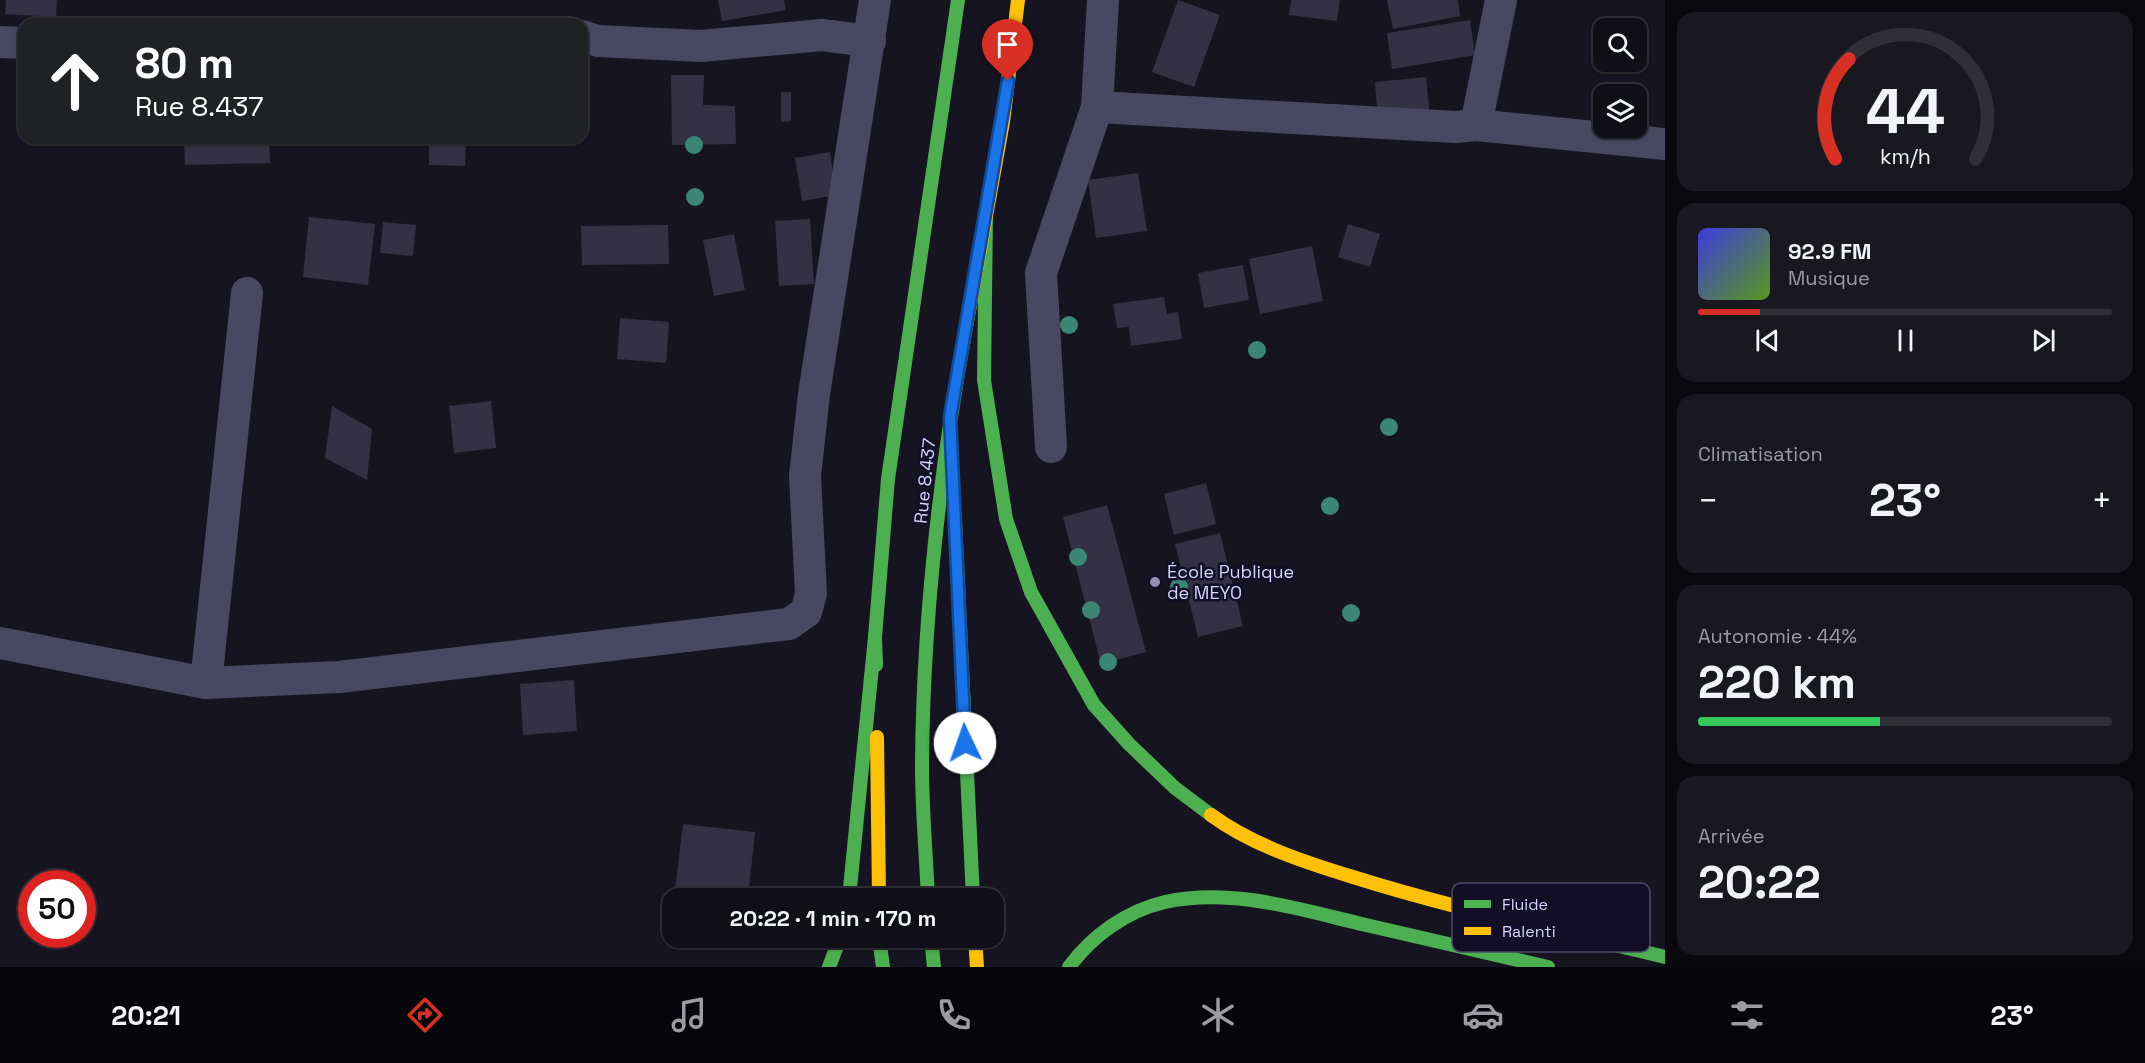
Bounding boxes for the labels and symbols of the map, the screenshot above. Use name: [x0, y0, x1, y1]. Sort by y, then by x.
pin: [982, 19, 1033, 81]
street label: Rue 8.437: [909, 437, 940, 525]
place label: École Publique de MEYO: [1167, 560, 1294, 604]
marker: École Publique de MEYO: [1148, 575, 1162, 589]
position arrow: [933, 711, 997, 775]
speed limit sign: 50: [18, 870, 96, 948]
legend: [1452, 883, 1650, 952]
text: Fluide: [1502, 894, 1548, 915]
text: Ralenti: [1502, 921, 1556, 942]

